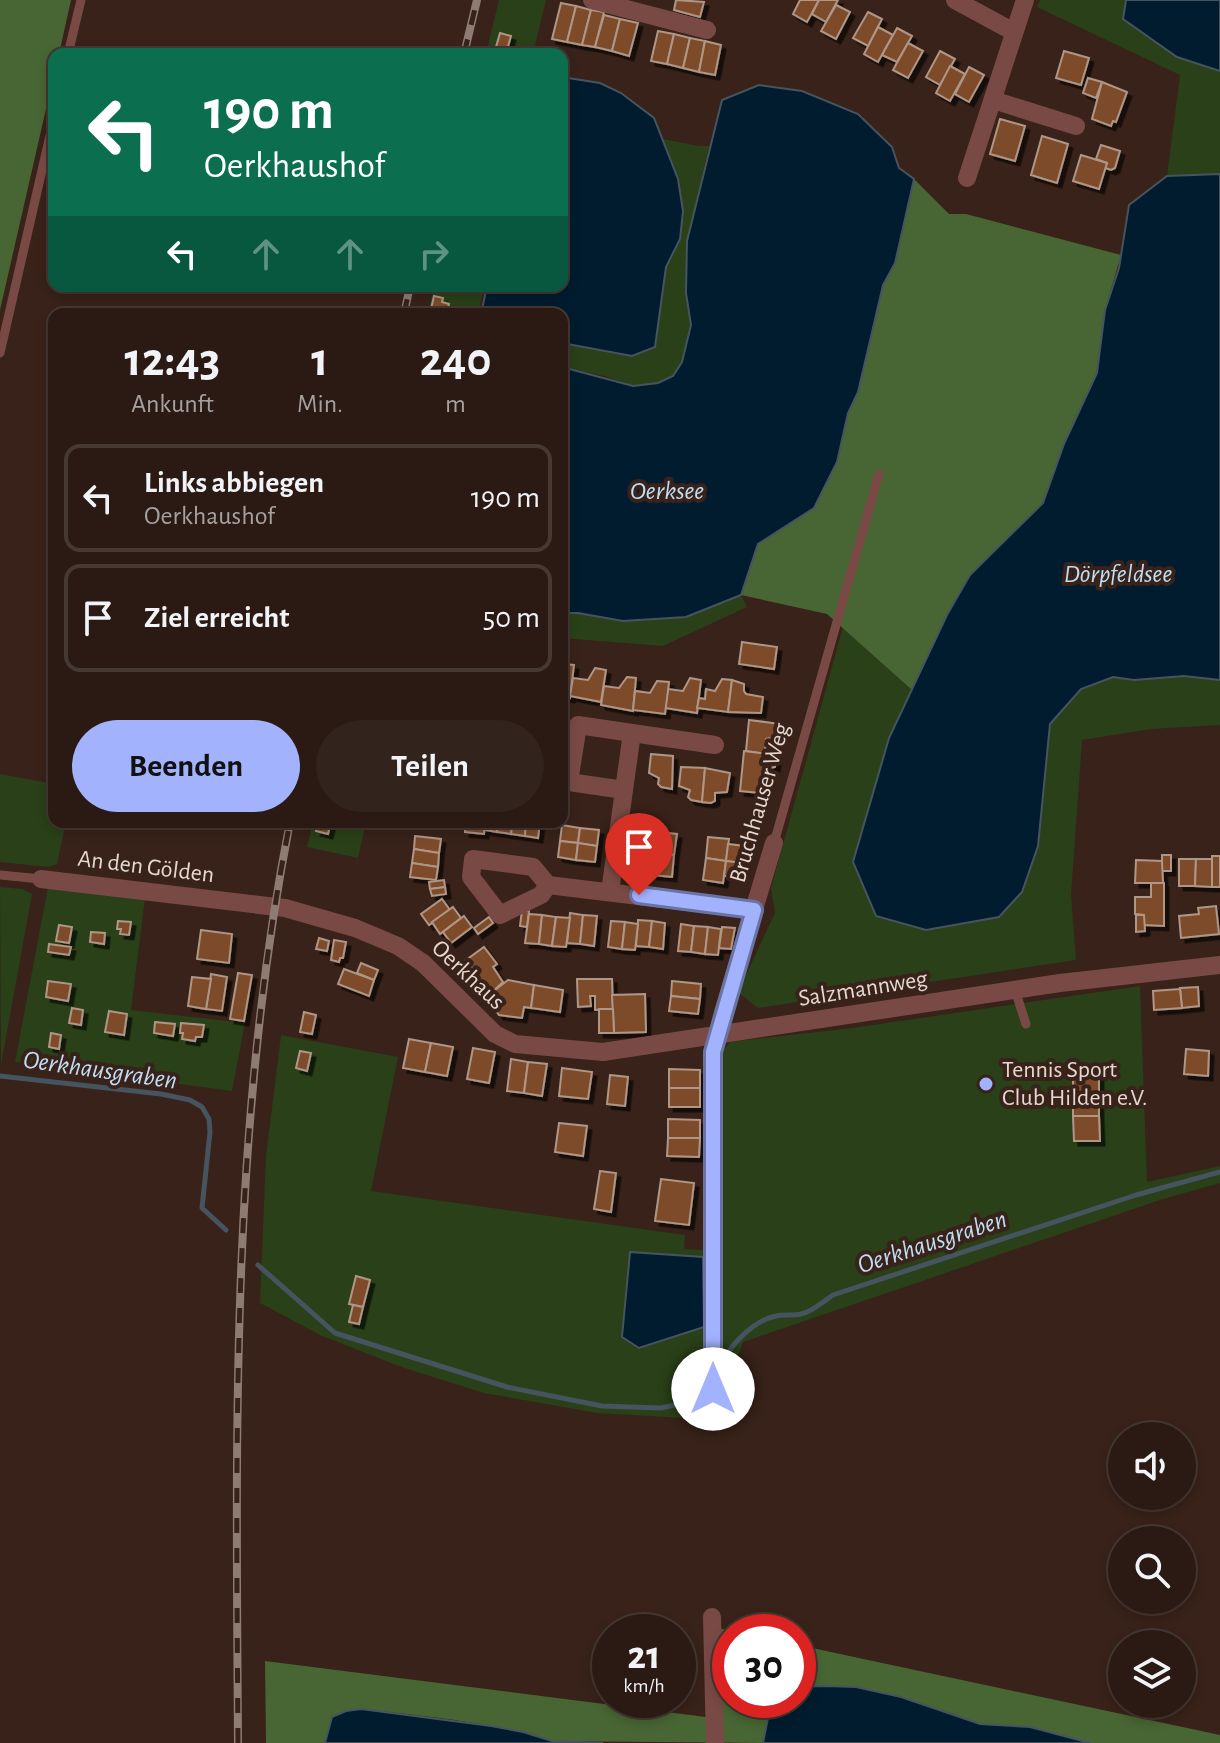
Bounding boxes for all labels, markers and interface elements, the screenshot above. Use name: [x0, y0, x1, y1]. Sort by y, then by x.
icon: left: [72, 80, 176, 184]
text: 190 m: [204, 83, 334, 139]
text: Oerkhaushof: [204, 148, 385, 184]
icon: left: [160, 232, 204, 276]
icon: ahead: [244, 232, 288, 276]
icon: ahead: [328, 232, 372, 276]
icon: right: [412, 232, 456, 276]
text: 12:43: [125, 337, 220, 385]
text: 1: [311, 337, 329, 385]
text: 240: [420, 337, 491, 385]
text: Ankunft: [131, 391, 214, 417]
text: Min.: [297, 391, 343, 417]
text: m: [445, 391, 466, 417]
text: Links abbiegen: [144, 468, 324, 498]
icon: left: [76, 476, 120, 520]
water label: Oerksee: [630, 478, 704, 504]
text: 190 m: [471, 483, 540, 513]
text: Oerkhaushof: [144, 503, 275, 529]
water label: Dörpfeldsee: [1064, 561, 1172, 587]
icon: arrive: [76, 596, 120, 640]
text: Ziel erreicht: [144, 603, 289, 633]
text: 50 m: [483, 603, 540, 633]
button: Beenden: [72, 720, 300, 812]
button: Teilen: [316, 720, 544, 812]
street label: Bruchhauser Weg: [726, 720, 794, 885]
pin: [605, 813, 673, 895]
icon: arrive: [617, 825, 661, 869]
street label: An den Gölden: [76, 847, 216, 887]
street label: Oerkhaus: [427, 936, 509, 1014]
street label: Salzmannweg: [797, 967, 929, 1011]
water label: Oerkhausgraben: [21, 1046, 179, 1094]
place label: Tennis Sport Club Hilden e.V.: [1002, 1058, 1147, 1110]
marker: Tennis Sport Club Hilden e.V.: [977, 1075, 995, 1093]
water label: Oerkhausgraben: [854, 1206, 1010, 1278]
position arrow: [671, 1347, 755, 1431]
map controls: [1108, 1422, 1196, 1718]
button: sound: [1108, 1422, 1196, 1510]
button: search: [1108, 1526, 1196, 1614]
speed limit sign: 30: [712, 1614, 816, 1718]
button: layers: [1108, 1630, 1196, 1718]
text: 21: [627, 1636, 661, 1676]
text: km/h: [623, 1676, 665, 1696]

